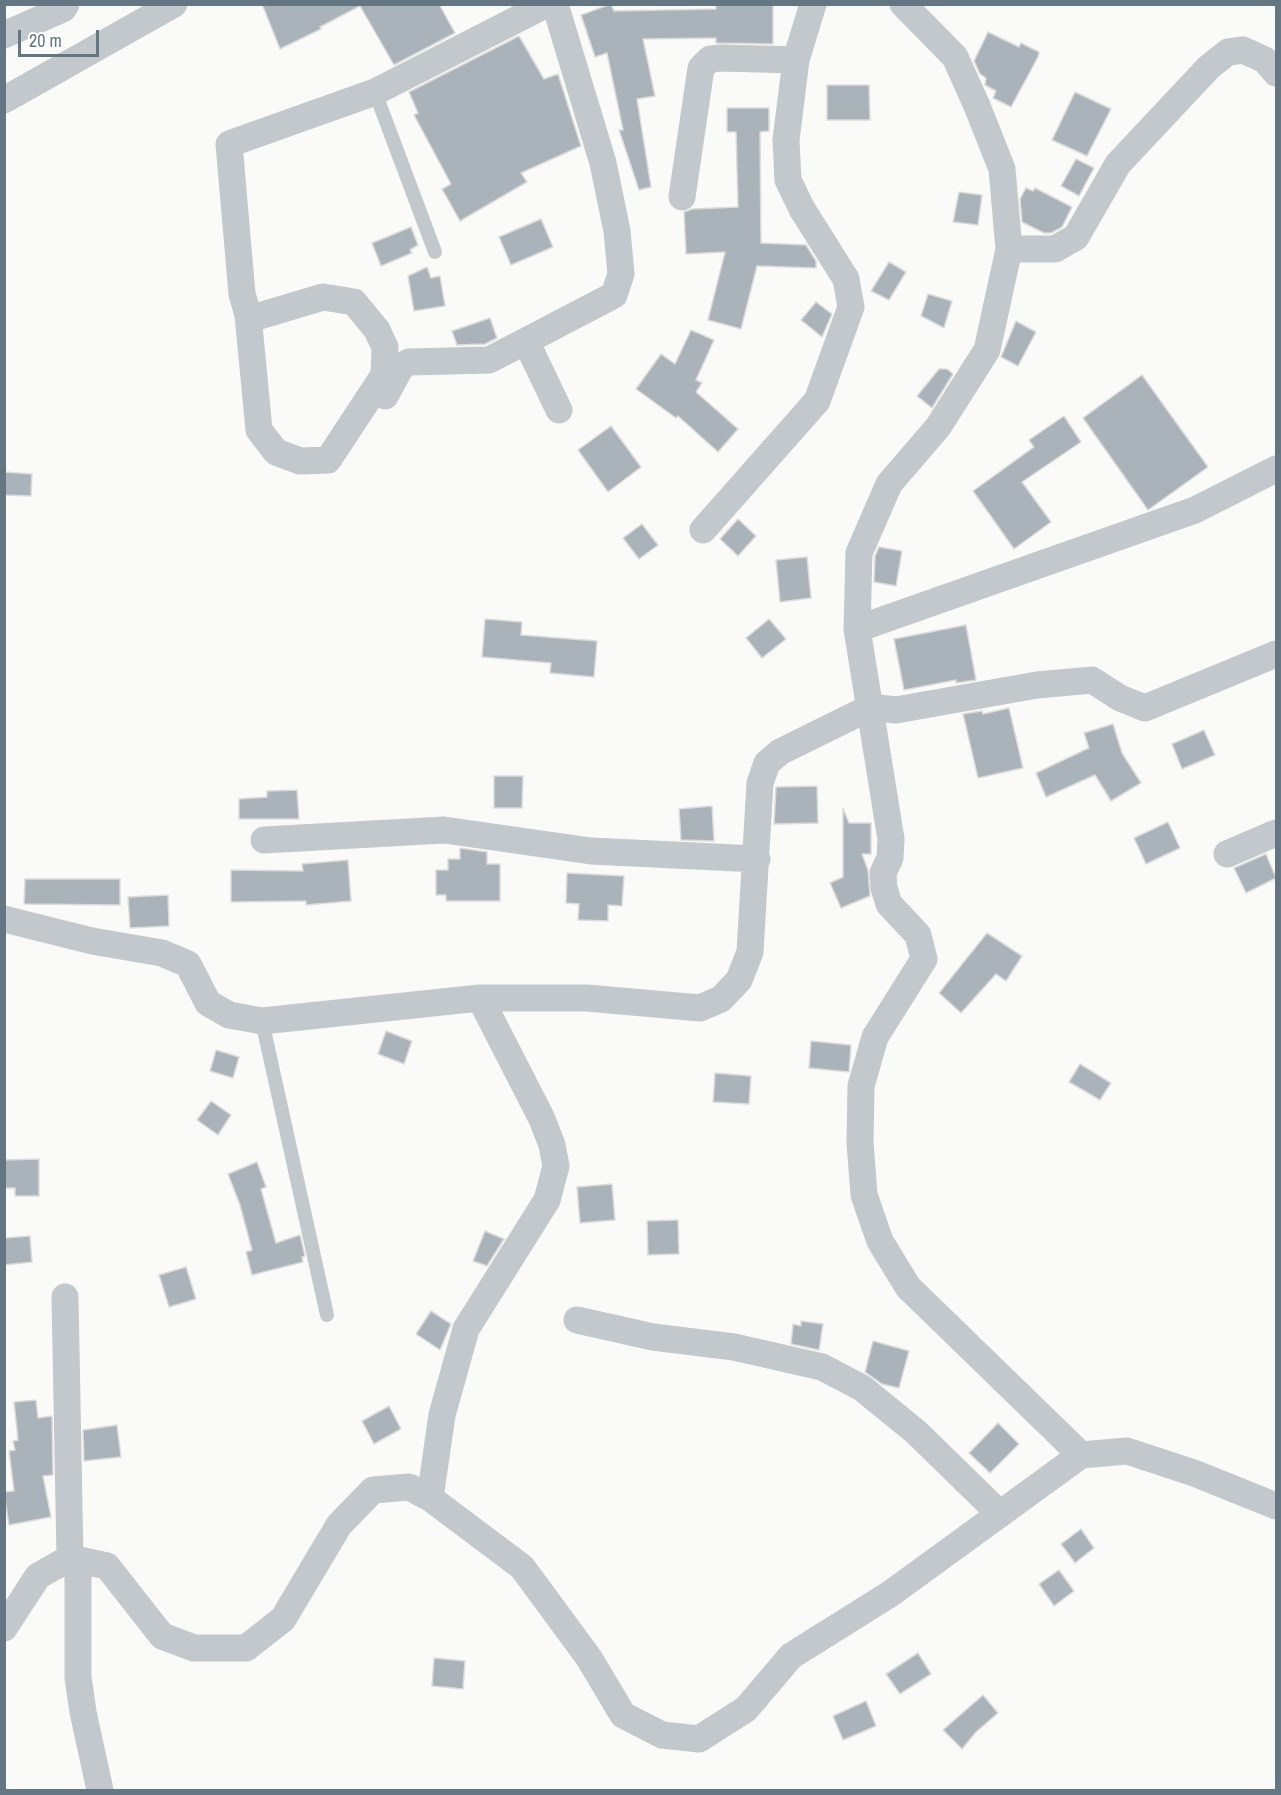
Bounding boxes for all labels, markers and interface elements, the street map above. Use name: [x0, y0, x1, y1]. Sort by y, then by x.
scale bar: [21, 18, 102, 56]
text: 20 m: [29, 28, 62, 53]

